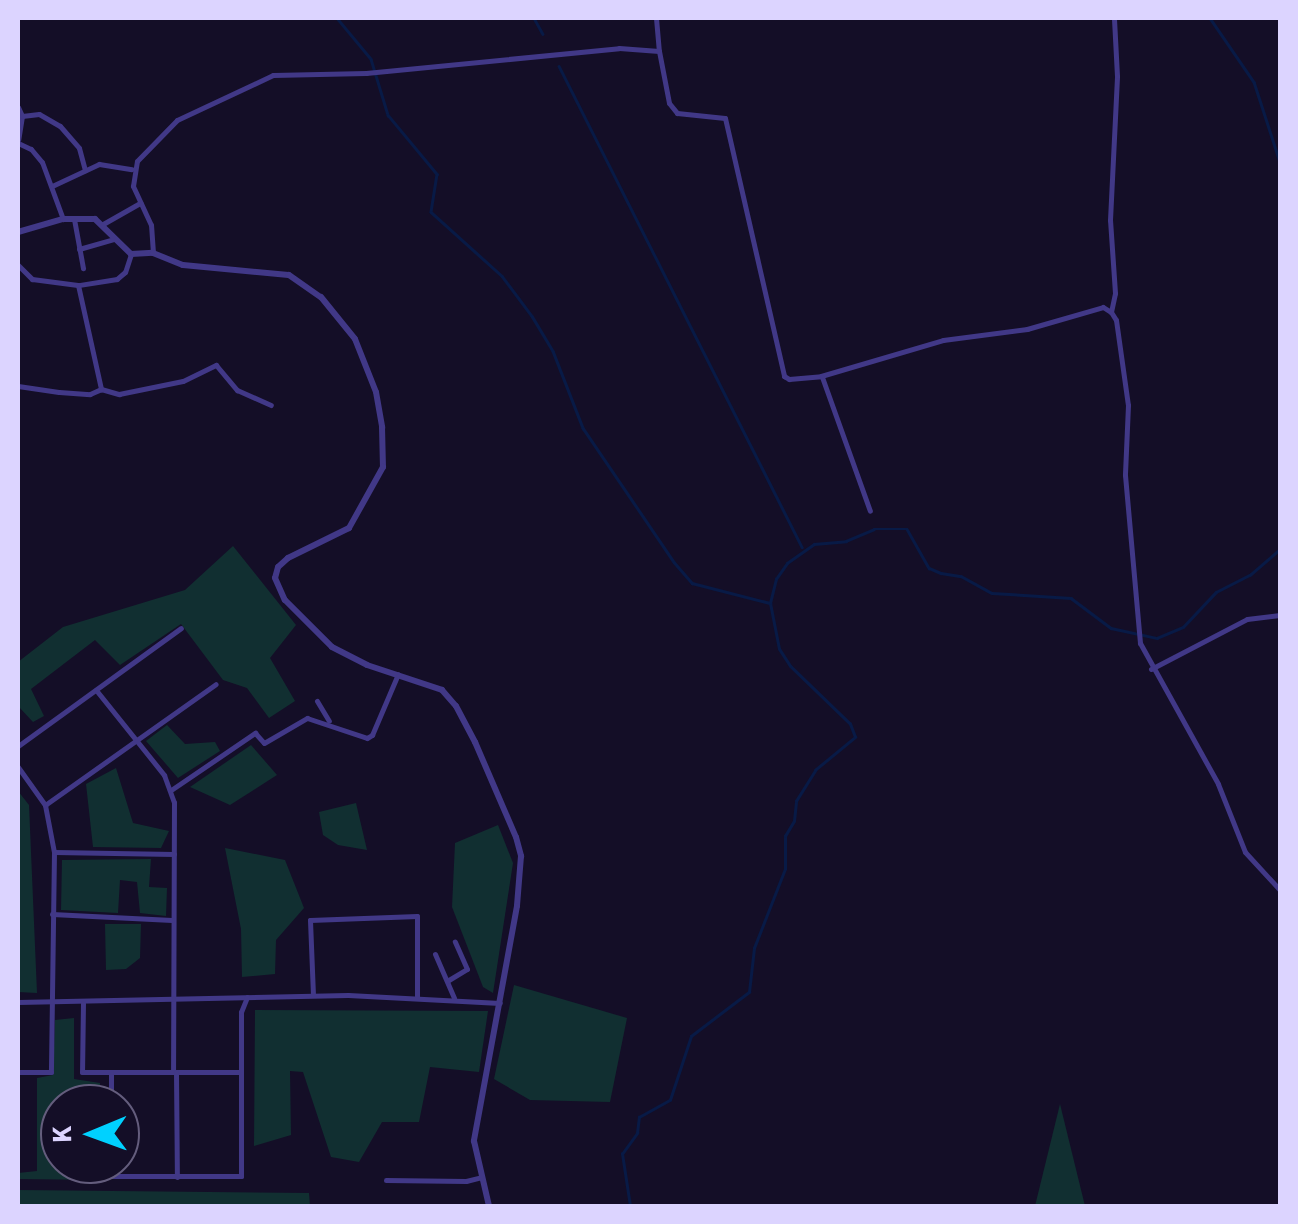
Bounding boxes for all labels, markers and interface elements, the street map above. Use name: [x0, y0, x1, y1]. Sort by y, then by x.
north arrow: [40, 1084, 140, 1184]
text: K: [42, 1126, 82, 1143]

